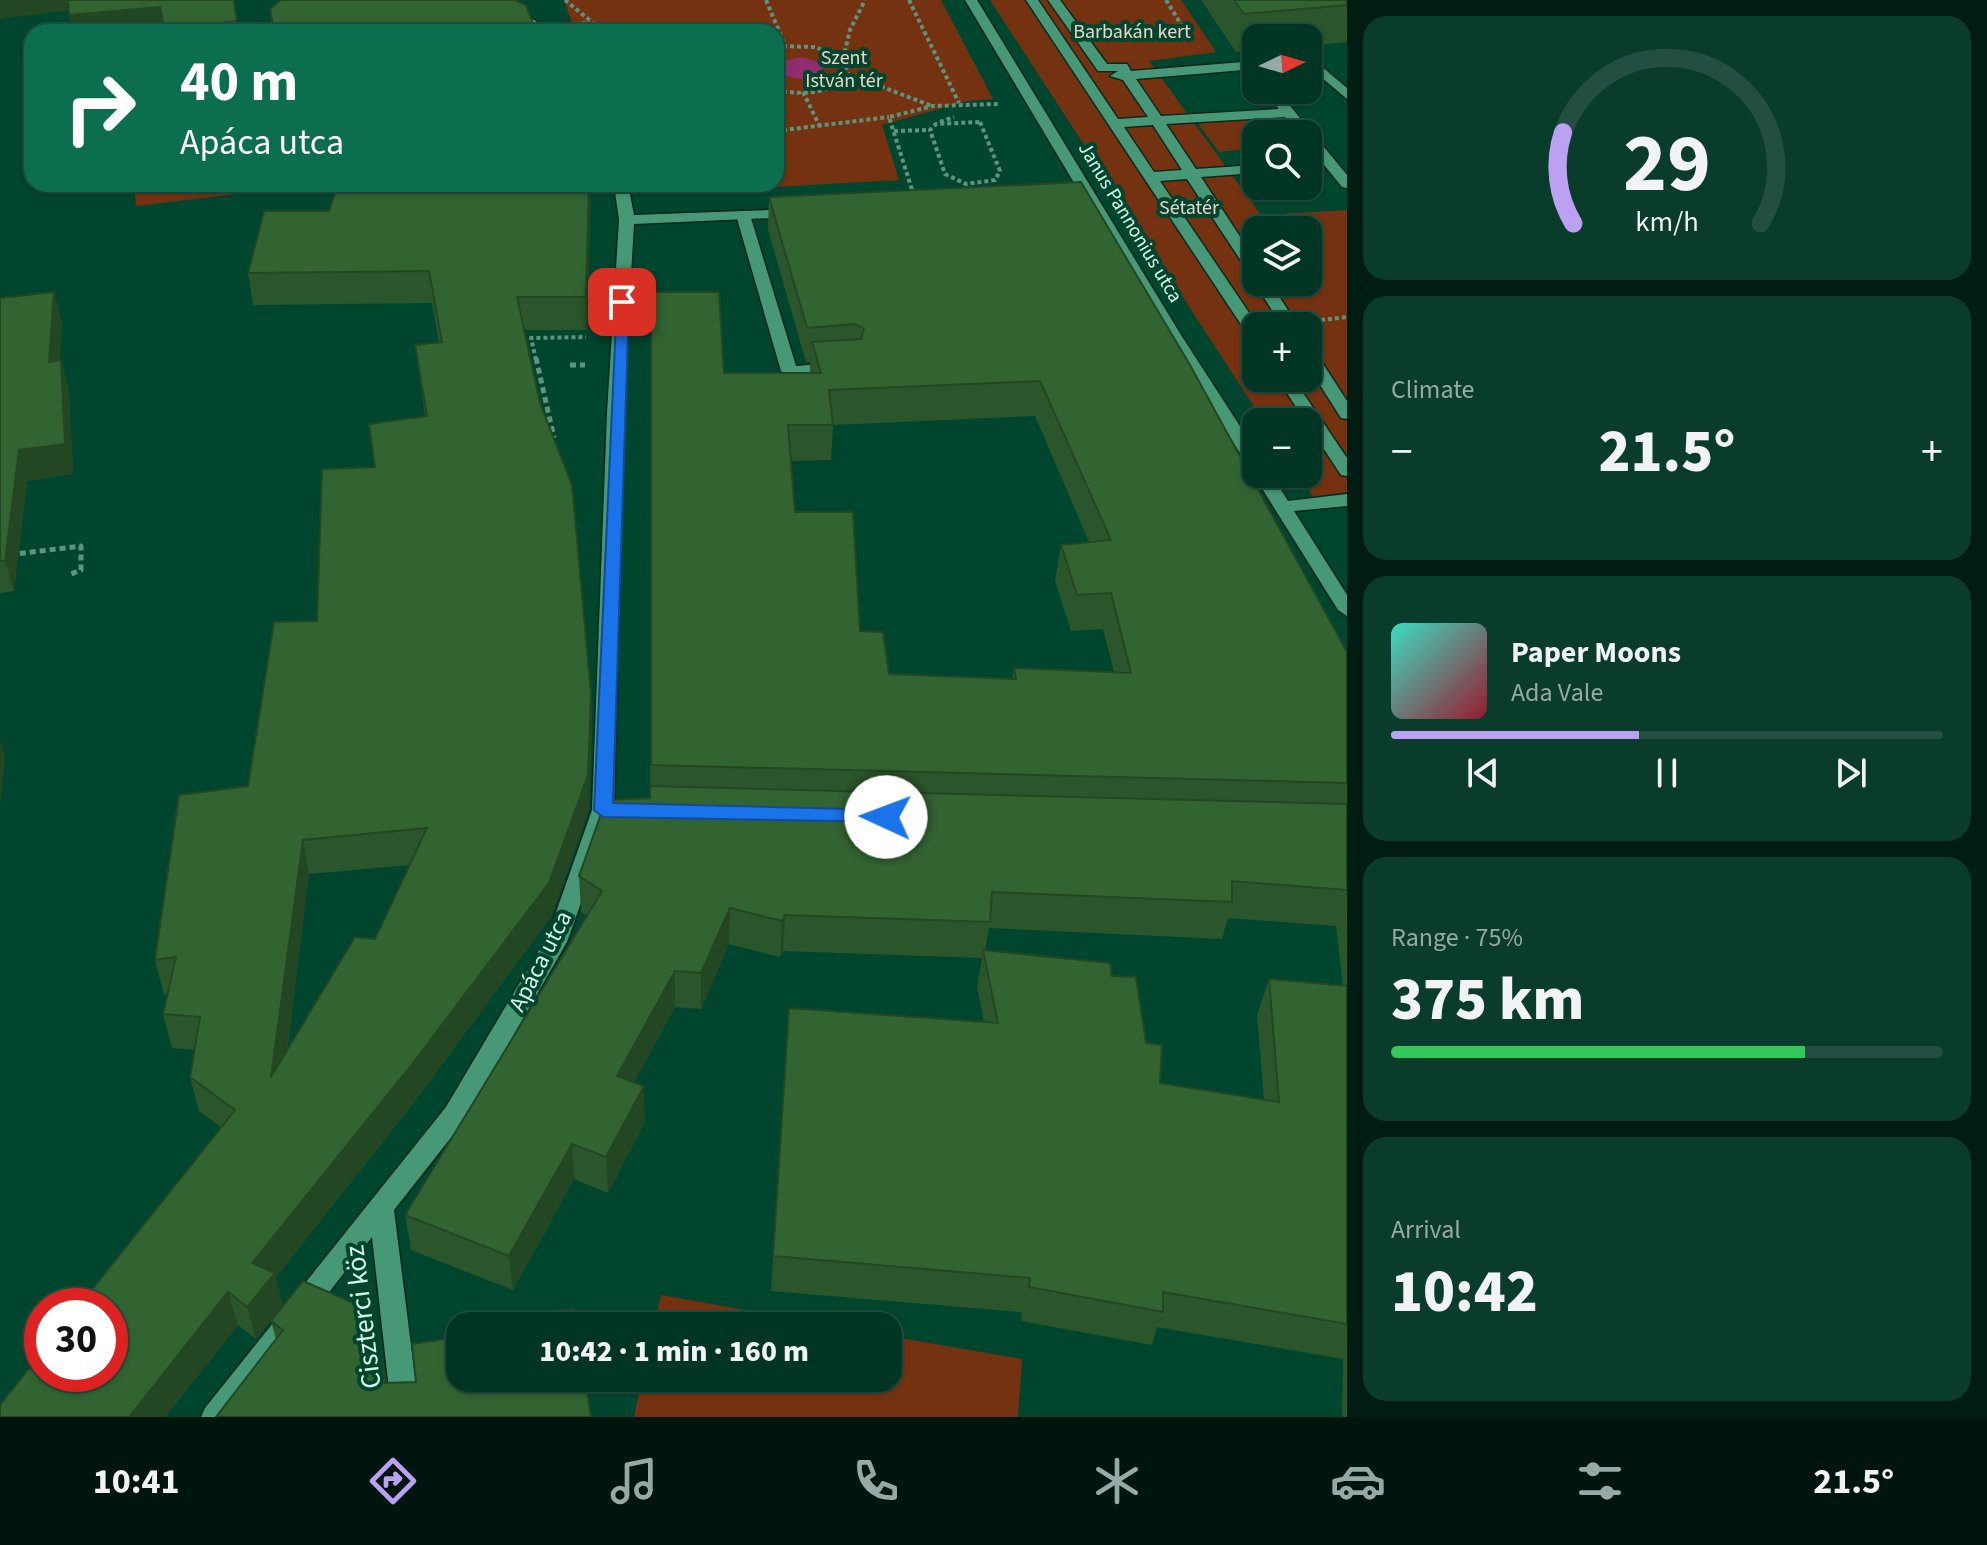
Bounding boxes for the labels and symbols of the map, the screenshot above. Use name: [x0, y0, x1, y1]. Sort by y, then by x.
park label: Barbakán kert: [1073, 18, 1191, 46]
north arrow: [1242, 24, 1322, 104]
park label: Szent István tér: [805, 44, 883, 95]
street label: Janus Pannonius utca: [1071, 137, 1189, 308]
park label: Sétatér: [1159, 194, 1219, 222]
pin: [588, 268, 656, 336]
position arrow: [844, 775, 928, 859]
street label: Apáca utca: [500, 905, 581, 1018]
street label: Ciszterci köz: [334, 1243, 392, 1391]
speed limit sign: 30: [24, 1288, 128, 1392]

